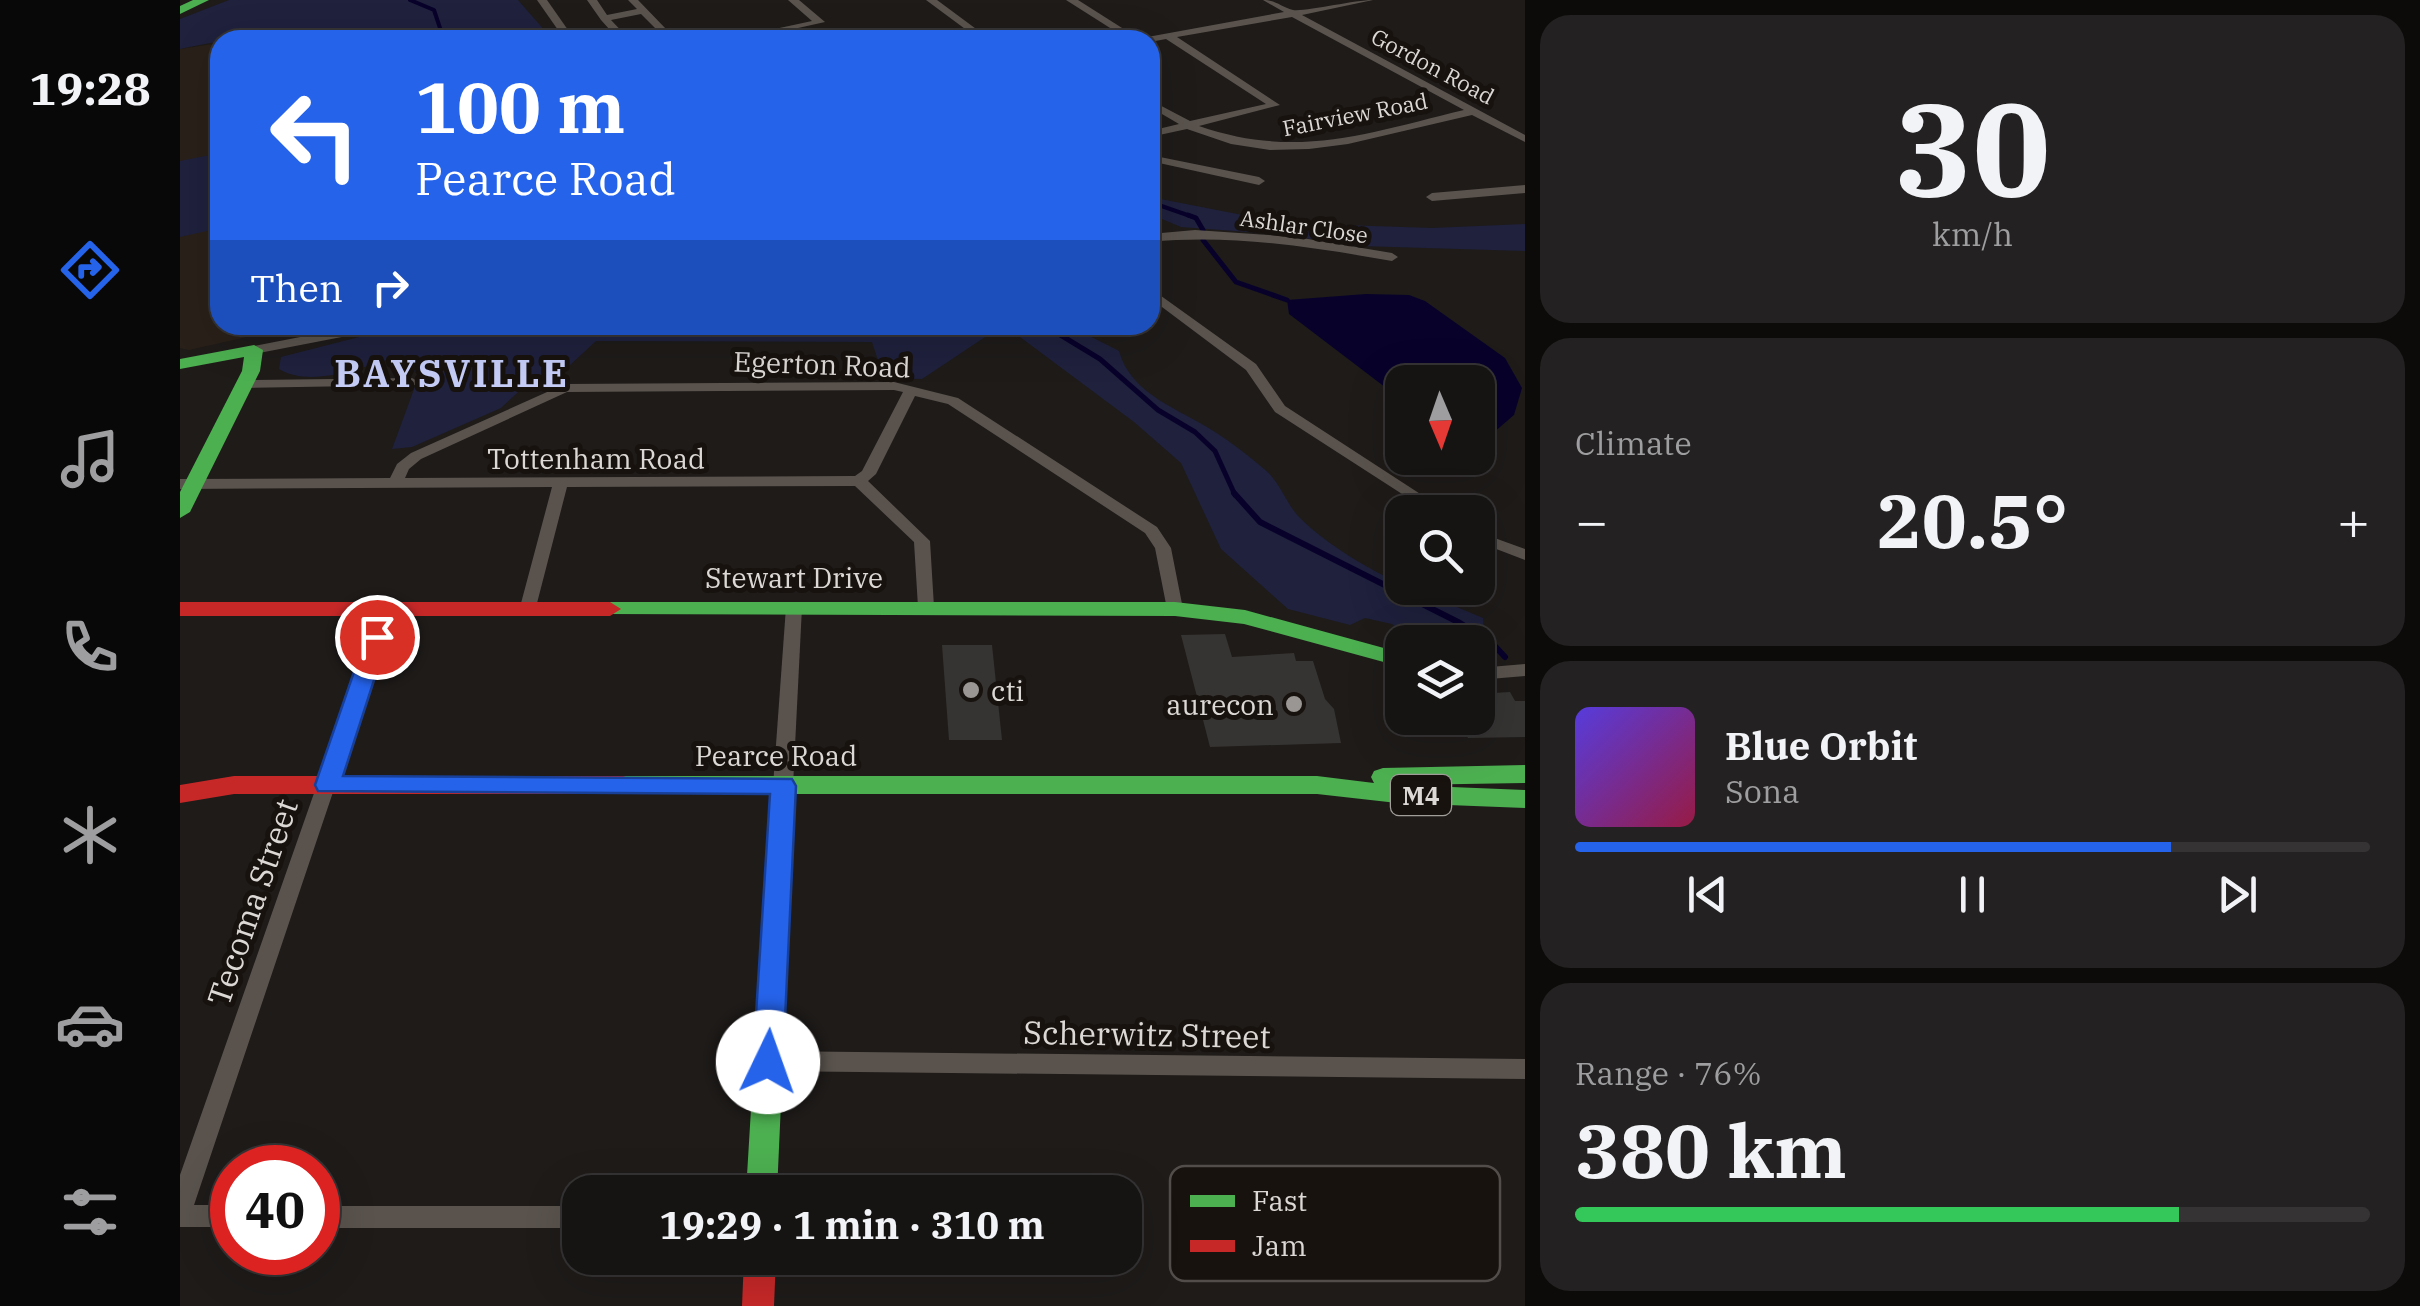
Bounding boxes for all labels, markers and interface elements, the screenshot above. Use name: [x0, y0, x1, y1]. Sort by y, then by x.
street label: Gordon Road: [1366, 21, 1500, 111]
text: 19:28: [29, 59, 151, 117]
text: 100 m: [415, 61, 625, 152]
text: 30: [1894, 63, 2051, 232]
icon: left: [250, 70, 380, 200]
street label: Fairview Road: [1280, 86, 1430, 142]
text: Pearce Road: [415, 149, 676, 207]
street label: Ashlar Close: [1238, 203, 1370, 249]
text: km/h: [1932, 213, 2013, 255]
icon: directions: [55, 235, 125, 305]
icon: right: [363, 260, 418, 315]
text: Then: [250, 263, 343, 312]
street label: Egerton Road: [733, 342, 911, 386]
district label: BAYSVILLE: [334, 348, 570, 397]
north arrow: [1385, 365, 1495, 475]
map controls: [1385, 365, 1495, 735]
text: Climate: [1575, 422, 1692, 464]
icon: music: [55, 424, 125, 494]
street label: Tottenham Road: [487, 440, 705, 477]
text: 20.5°: [1877, 471, 2068, 569]
text: −: [1575, 485, 1608, 556]
text: +: [2337, 485, 2370, 556]
button: search: [1385, 495, 1495, 605]
street label: Stewart Drive: [705, 559, 883, 596]
pin: [335, 595, 420, 680]
icon: arrive: [350, 610, 405, 665]
icon: phone: [55, 612, 125, 682]
button: layers: [1385, 625, 1495, 735]
place label: cti: [991, 672, 1024, 709]
marker: cti: [960, 679, 982, 701]
place label: aurecon: [1166, 686, 1274, 723]
marker: aurecon: [1283, 693, 1305, 715]
text: Blue Orbit: [1725, 721, 1917, 770]
street label: Pearce Road: [695, 737, 857, 774]
text: Sona: [1725, 770, 1800, 812]
road number: M4: [1391, 775, 1451, 815]
street label: Tecoma Street: [197, 793, 307, 1011]
icon: climate: [55, 800, 125, 870]
icon: previous: [1680, 867, 1735, 922]
icon: pause: [1945, 867, 2000, 922]
icon: next: [2210, 867, 2265, 922]
icon: car: [55, 989, 125, 1059]
position arrow: [716, 1010, 820, 1114]
street label: Scherwitz Street: [1023, 1011, 1271, 1057]
text: Range · 76%: [1575, 1052, 1762, 1094]
text: 380 km: [1575, 1101, 1847, 1199]
speed limit sign: 40: [210, 1145, 340, 1275]
legend: [1170, 1166, 1500, 1281]
icon: filters: [55, 1177, 125, 1247]
text: Fast: [1252, 1182, 1307, 1219]
text: 19:29 · 1 min · 310 m: [659, 1200, 1045, 1249]
text: Jam: [1252, 1227, 1307, 1264]

